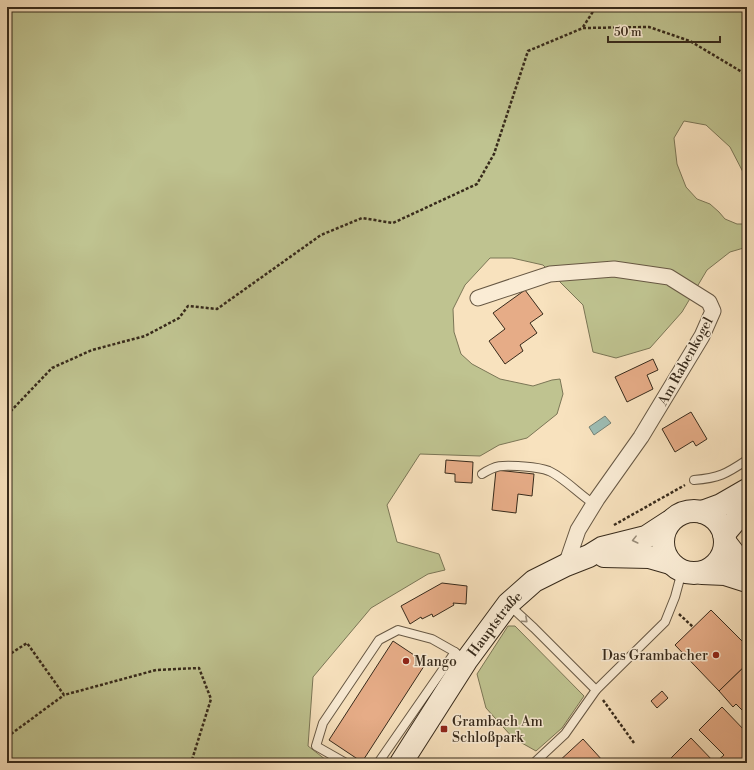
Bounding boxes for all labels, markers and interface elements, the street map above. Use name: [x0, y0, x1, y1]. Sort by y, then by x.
scale bar: [608, 18, 720, 44]
text: 50 m: [614, 25, 642, 40]
street label: Am Rabenkogel: [654, 314, 718, 410]
one-way arrow: [632, 535, 639, 544]
street label: Hauptstraße: [464, 588, 526, 661]
one-way arrow: [520, 615, 528, 622]
place label: Das Grambacher: [602, 647, 708, 665]
marker: Das Grambacher: [711, 650, 721, 660]
place label: Mango: [414, 653, 457, 671]
marker: Mango: [401, 656, 411, 666]
place label: Grambach Am Schloßpark: [452, 713, 543, 747]
marker: Grambach Am Schloßpark: [439, 724, 449, 734]

